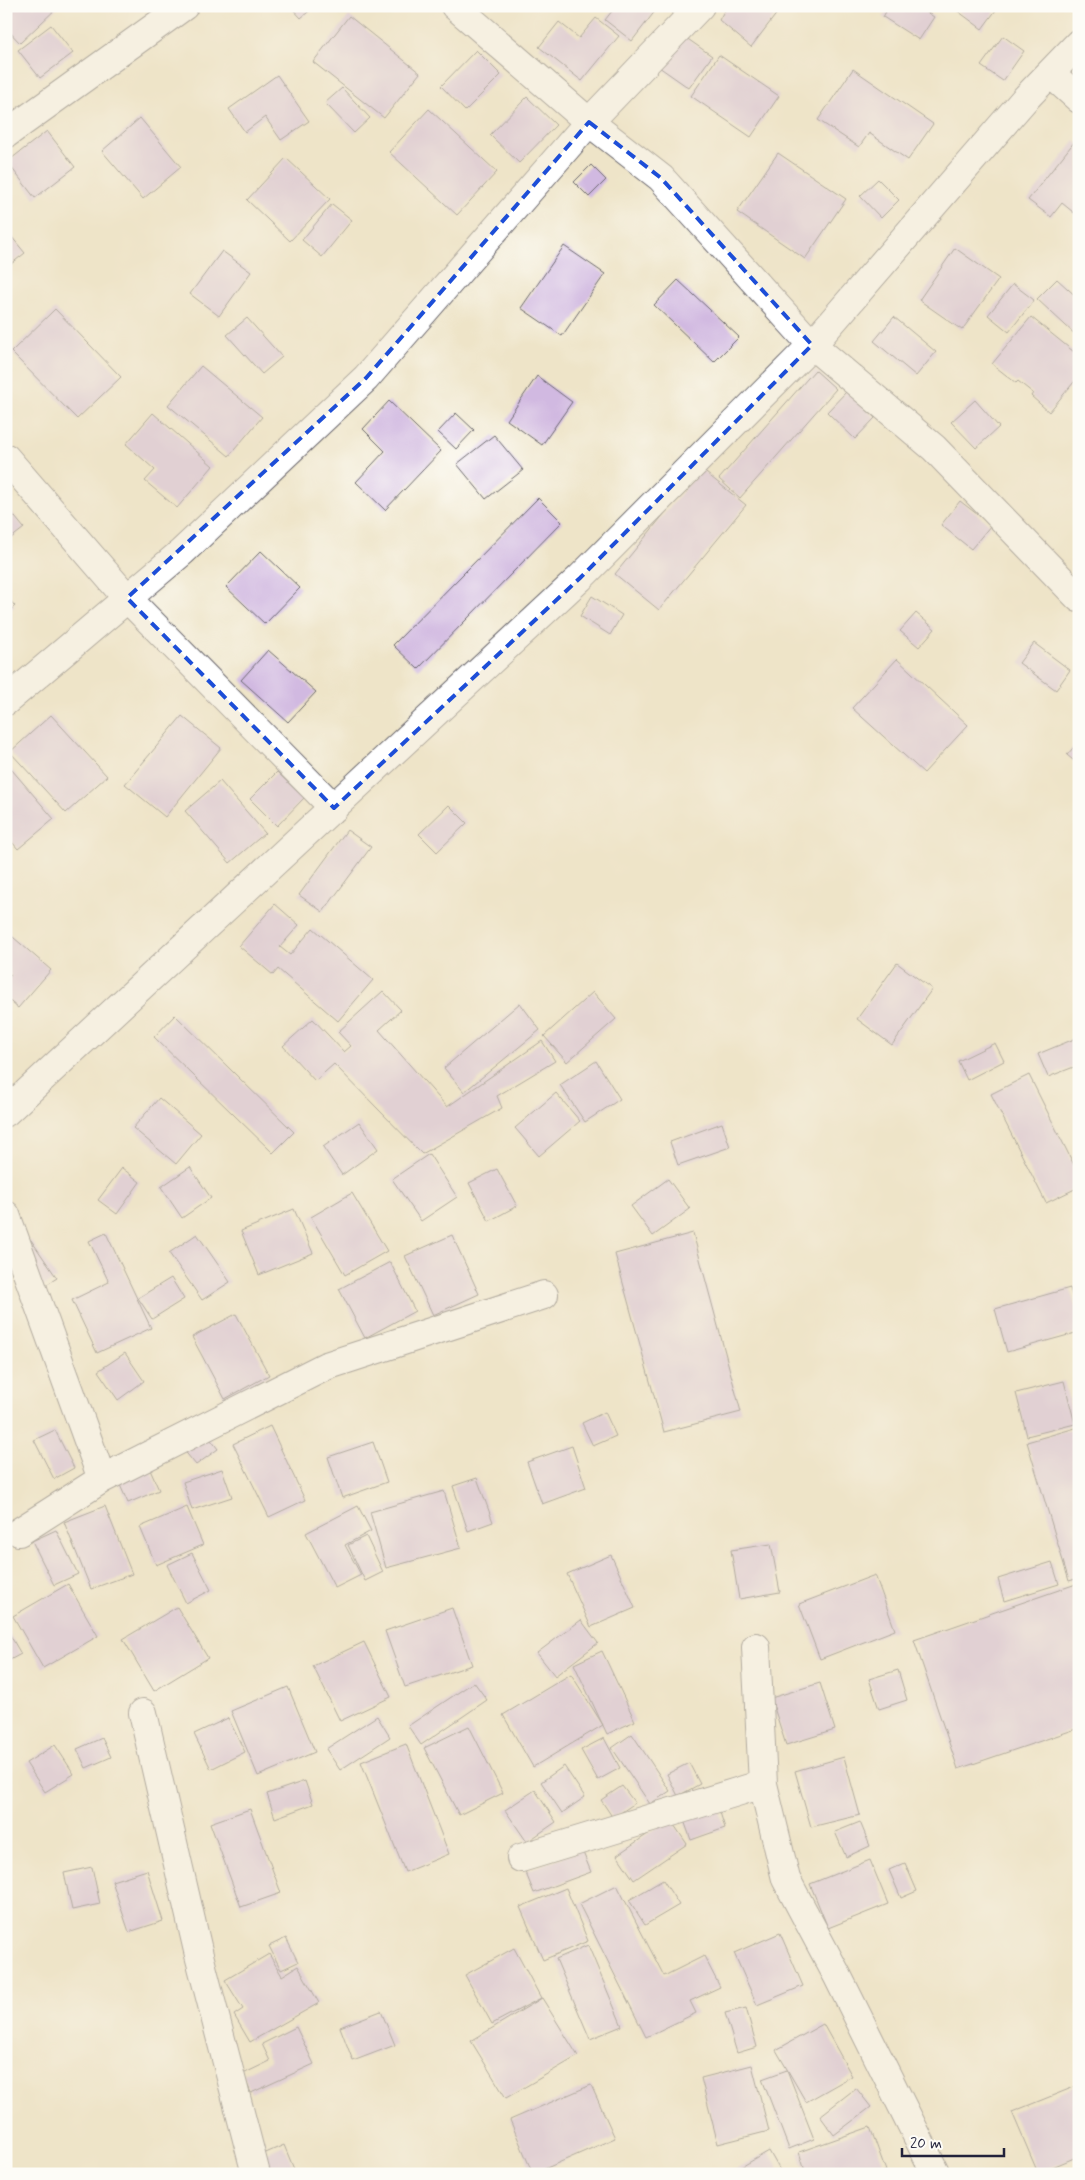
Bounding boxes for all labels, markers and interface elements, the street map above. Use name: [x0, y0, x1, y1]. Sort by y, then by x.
scale bar: [902, 2125, 1005, 2157]
text: 20 m: [910, 2134, 942, 2154]

